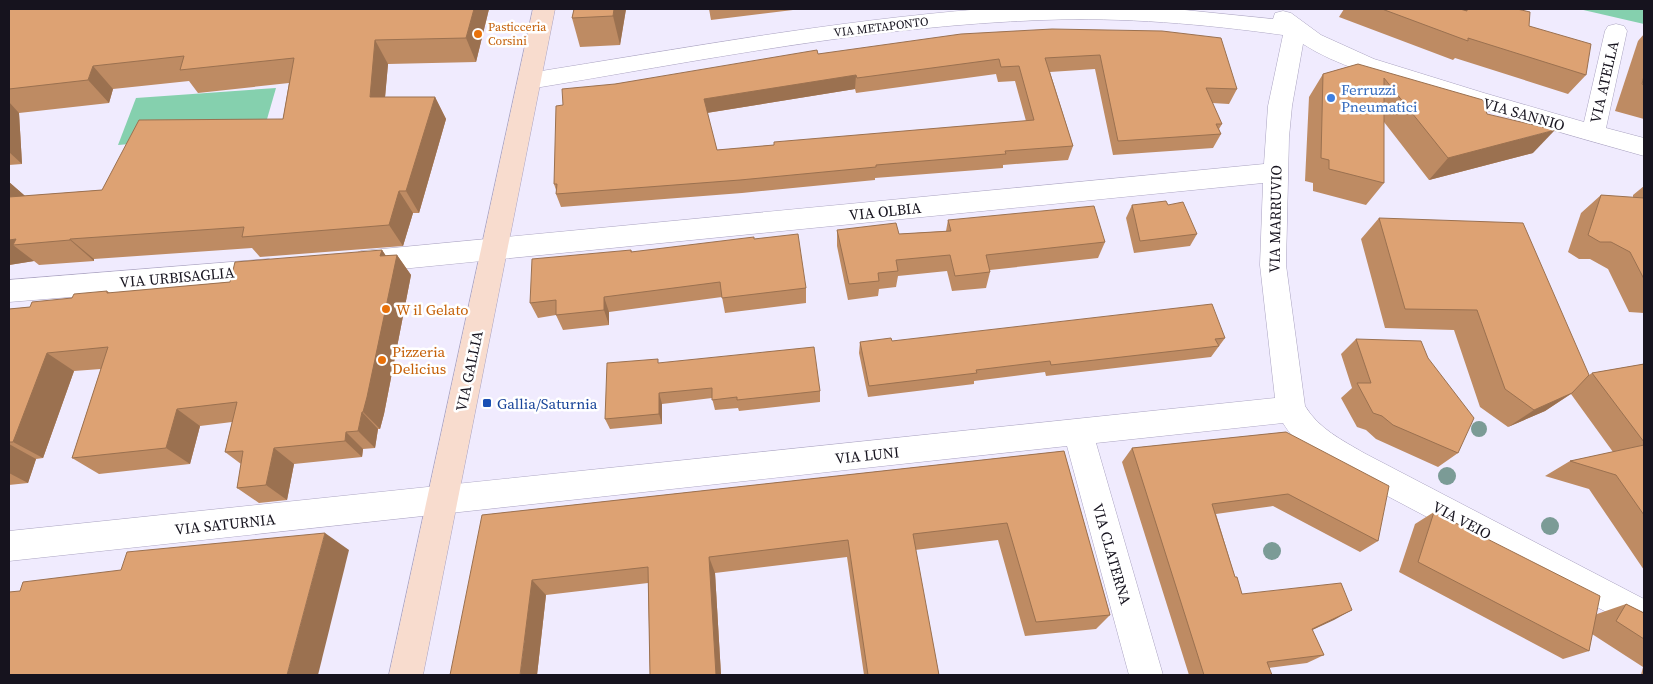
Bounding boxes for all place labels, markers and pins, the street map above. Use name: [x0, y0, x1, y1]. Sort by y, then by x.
place label: Pasticceria Corsini: [488, 19, 547, 49]
marker: Pasticceria Corsini: [472, 28, 484, 40]
place label: Ferruzzi Pneumatici: [1341, 79, 1417, 117]
marker: Ferruzzi Pneumatici: [1325, 92, 1337, 104]
place label: W il Gelato: [396, 299, 469, 320]
marker: W il Gelato: [380, 303, 392, 315]
place label: Pizzeria Delicius: [392, 341, 446, 379]
marker: Pizzeria Delicius: [376, 354, 388, 366]
place label: Gallia/Saturnia: [497, 393, 598, 414]
marker: Gallia/Saturnia: [481, 397, 493, 409]

